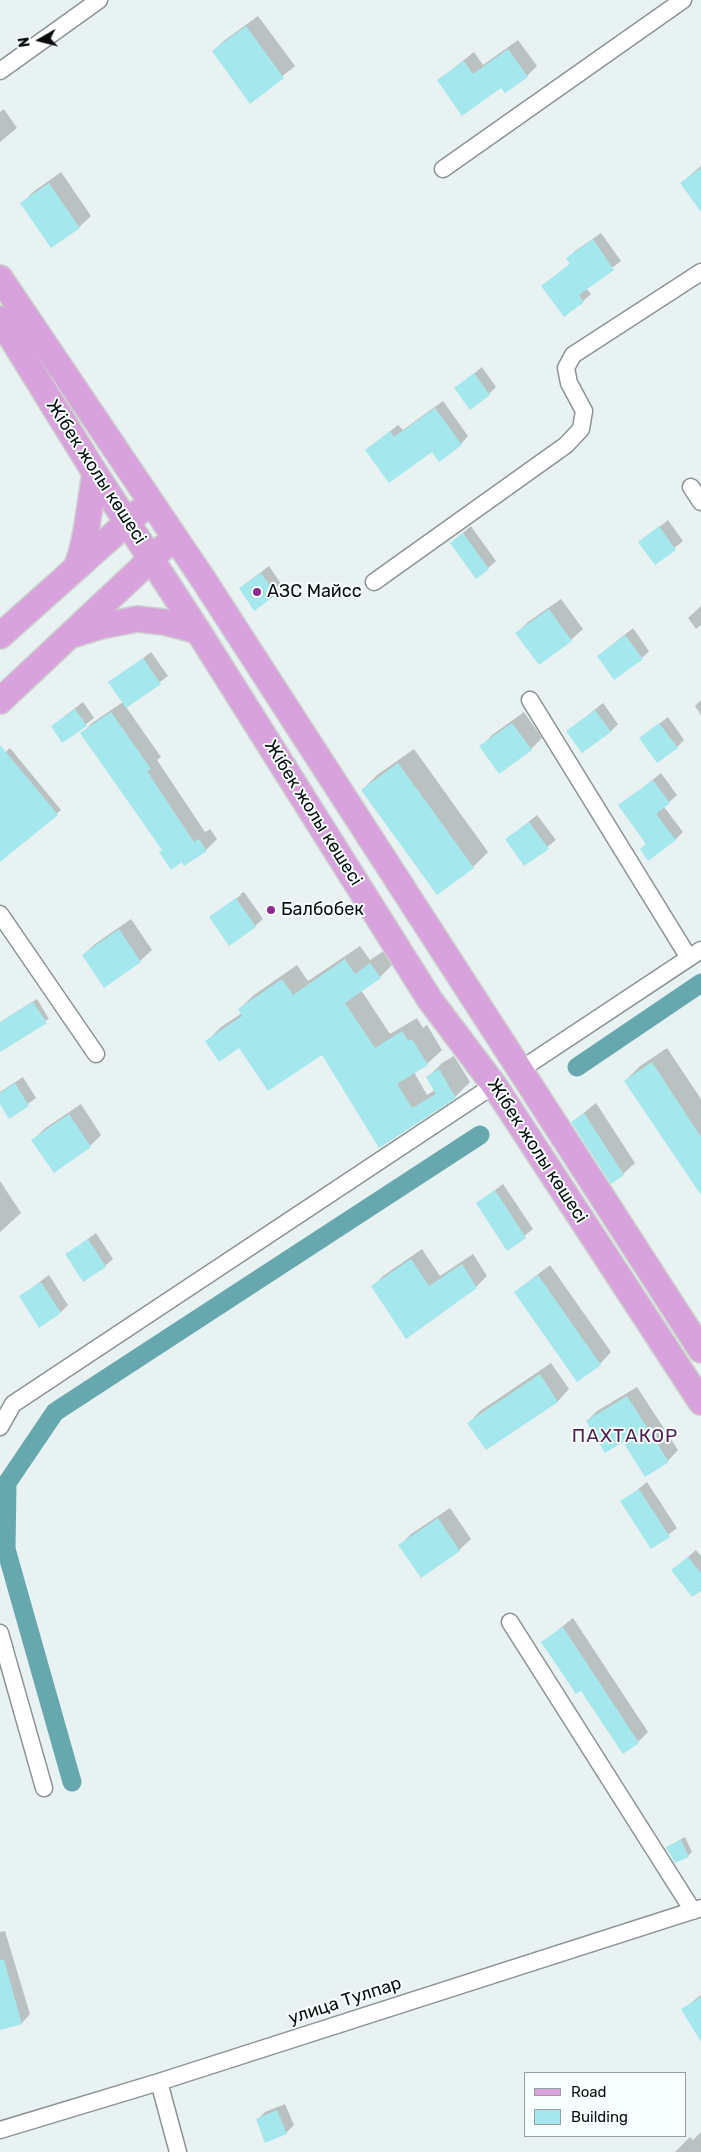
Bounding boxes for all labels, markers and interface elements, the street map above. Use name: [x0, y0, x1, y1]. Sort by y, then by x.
north arrow: [15, 15, 65, 65]
text: N: [16, 36, 34, 48]
street label: Жібек жолы көшесі: [41, 396, 151, 548]
place label: АЗС Майсс: [267, 581, 362, 603]
marker: АЗС Майсс: [251, 586, 263, 598]
street label: Жібек жолы көшесі: [259, 736, 367, 890]
place label: Балбобек: [281, 899, 364, 921]
marker: Балбобек: [265, 904, 277, 916]
street label: Жібек жолы көшесі: [482, 1075, 592, 1227]
district label: ПАХТАКОР: [571, 1426, 679, 1448]
street label: улица Тулпар: [286, 1973, 404, 2029]
legend: [524, 2072, 686, 2137]
text: Road: [571, 2083, 607, 2101]
text: Building: [571, 2108, 628, 2126]

